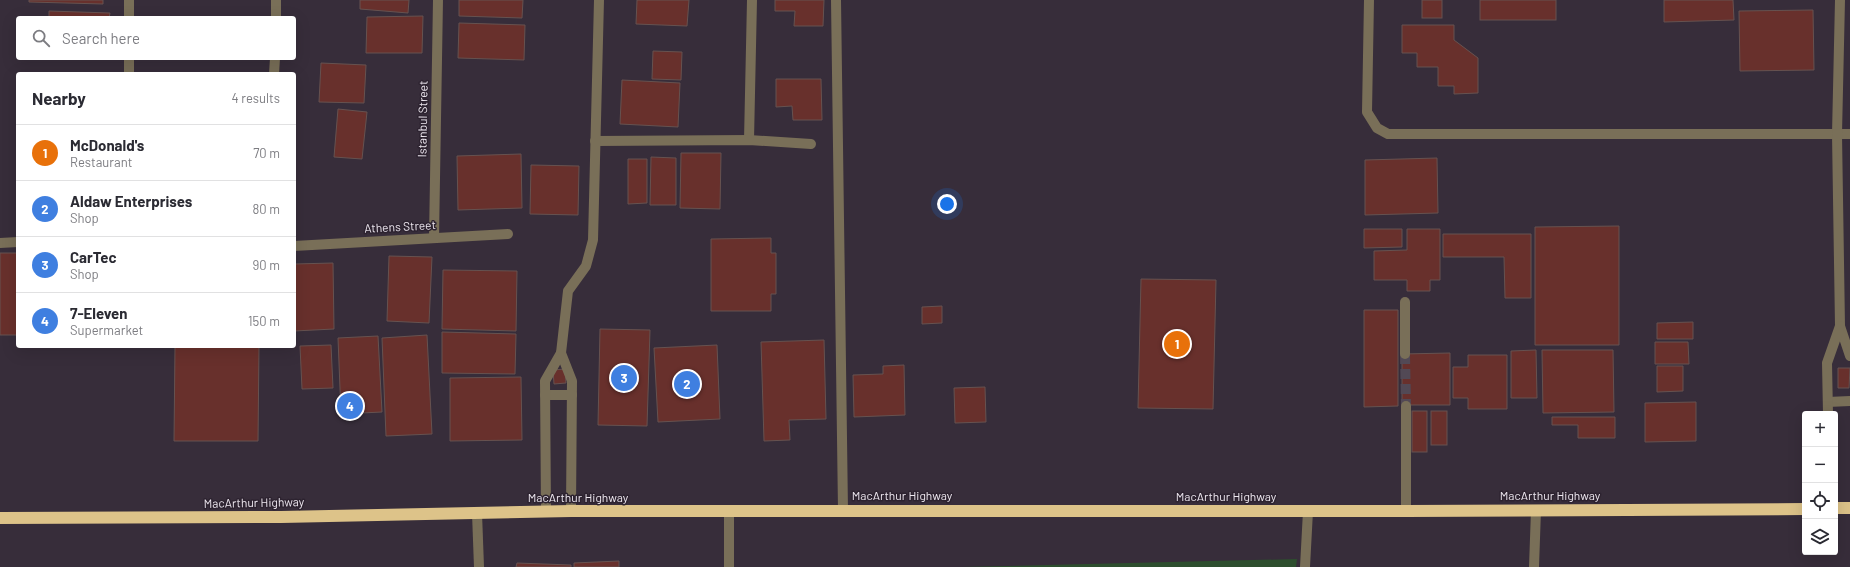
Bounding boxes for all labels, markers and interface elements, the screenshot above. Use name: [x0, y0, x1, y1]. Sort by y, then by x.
search box: [16, 16, 296, 60]
icon: search: [30, 27, 52, 49]
text: Search here: [62, 29, 140, 47]
street label: Istanbul Street: [414, 80, 430, 157]
text: Nearby: [32, 88, 86, 108]
text: 4 results: [232, 90, 280, 106]
text: McDonald's: [70, 136, 144, 154]
text: 1: [43, 145, 47, 161]
text: 70 m: [253, 145, 280, 161]
text: Restaurant: [70, 154, 132, 170]
text: Aldaw Enterprises: [70, 192, 192, 210]
your location: [937, 194, 957, 214]
text: 2: [41, 201, 49, 217]
text: 80 m: [253, 201, 280, 217]
text: Shop: [70, 210, 99, 226]
street label: Athens Street: [364, 217, 436, 235]
text: CarTec: [70, 248, 117, 266]
text: 3: [41, 257, 49, 273]
text: 90 m: [253, 257, 280, 273]
text: Shop: [70, 266, 99, 282]
text: 7-Eleven: [70, 304, 127, 322]
text: 4: [41, 313, 49, 329]
text: 150 m: [248, 313, 280, 329]
text: Supermarket: [70, 322, 143, 338]
pin: 1: [1164, 329, 1190, 359]
pin: 3: [611, 363, 637, 393]
pin: 2: [674, 369, 700, 399]
pin: 4: [337, 391, 363, 421]
map controls: [1802, 411, 1838, 555]
button: +: [1802, 411, 1838, 447]
button: −: [1802, 447, 1838, 483]
button: locate: [1802, 483, 1838, 519]
street label: MacArthur Highway: [852, 488, 953, 502]
street label: MacArthur Highway: [1500, 488, 1601, 502]
street label: MacArthur Highway: [1176, 489, 1277, 503]
street label: MacArthur Highway: [528, 490, 629, 504]
street label: MacArthur Highway: [204, 494, 305, 510]
button: layers: [1802, 519, 1838, 555]

